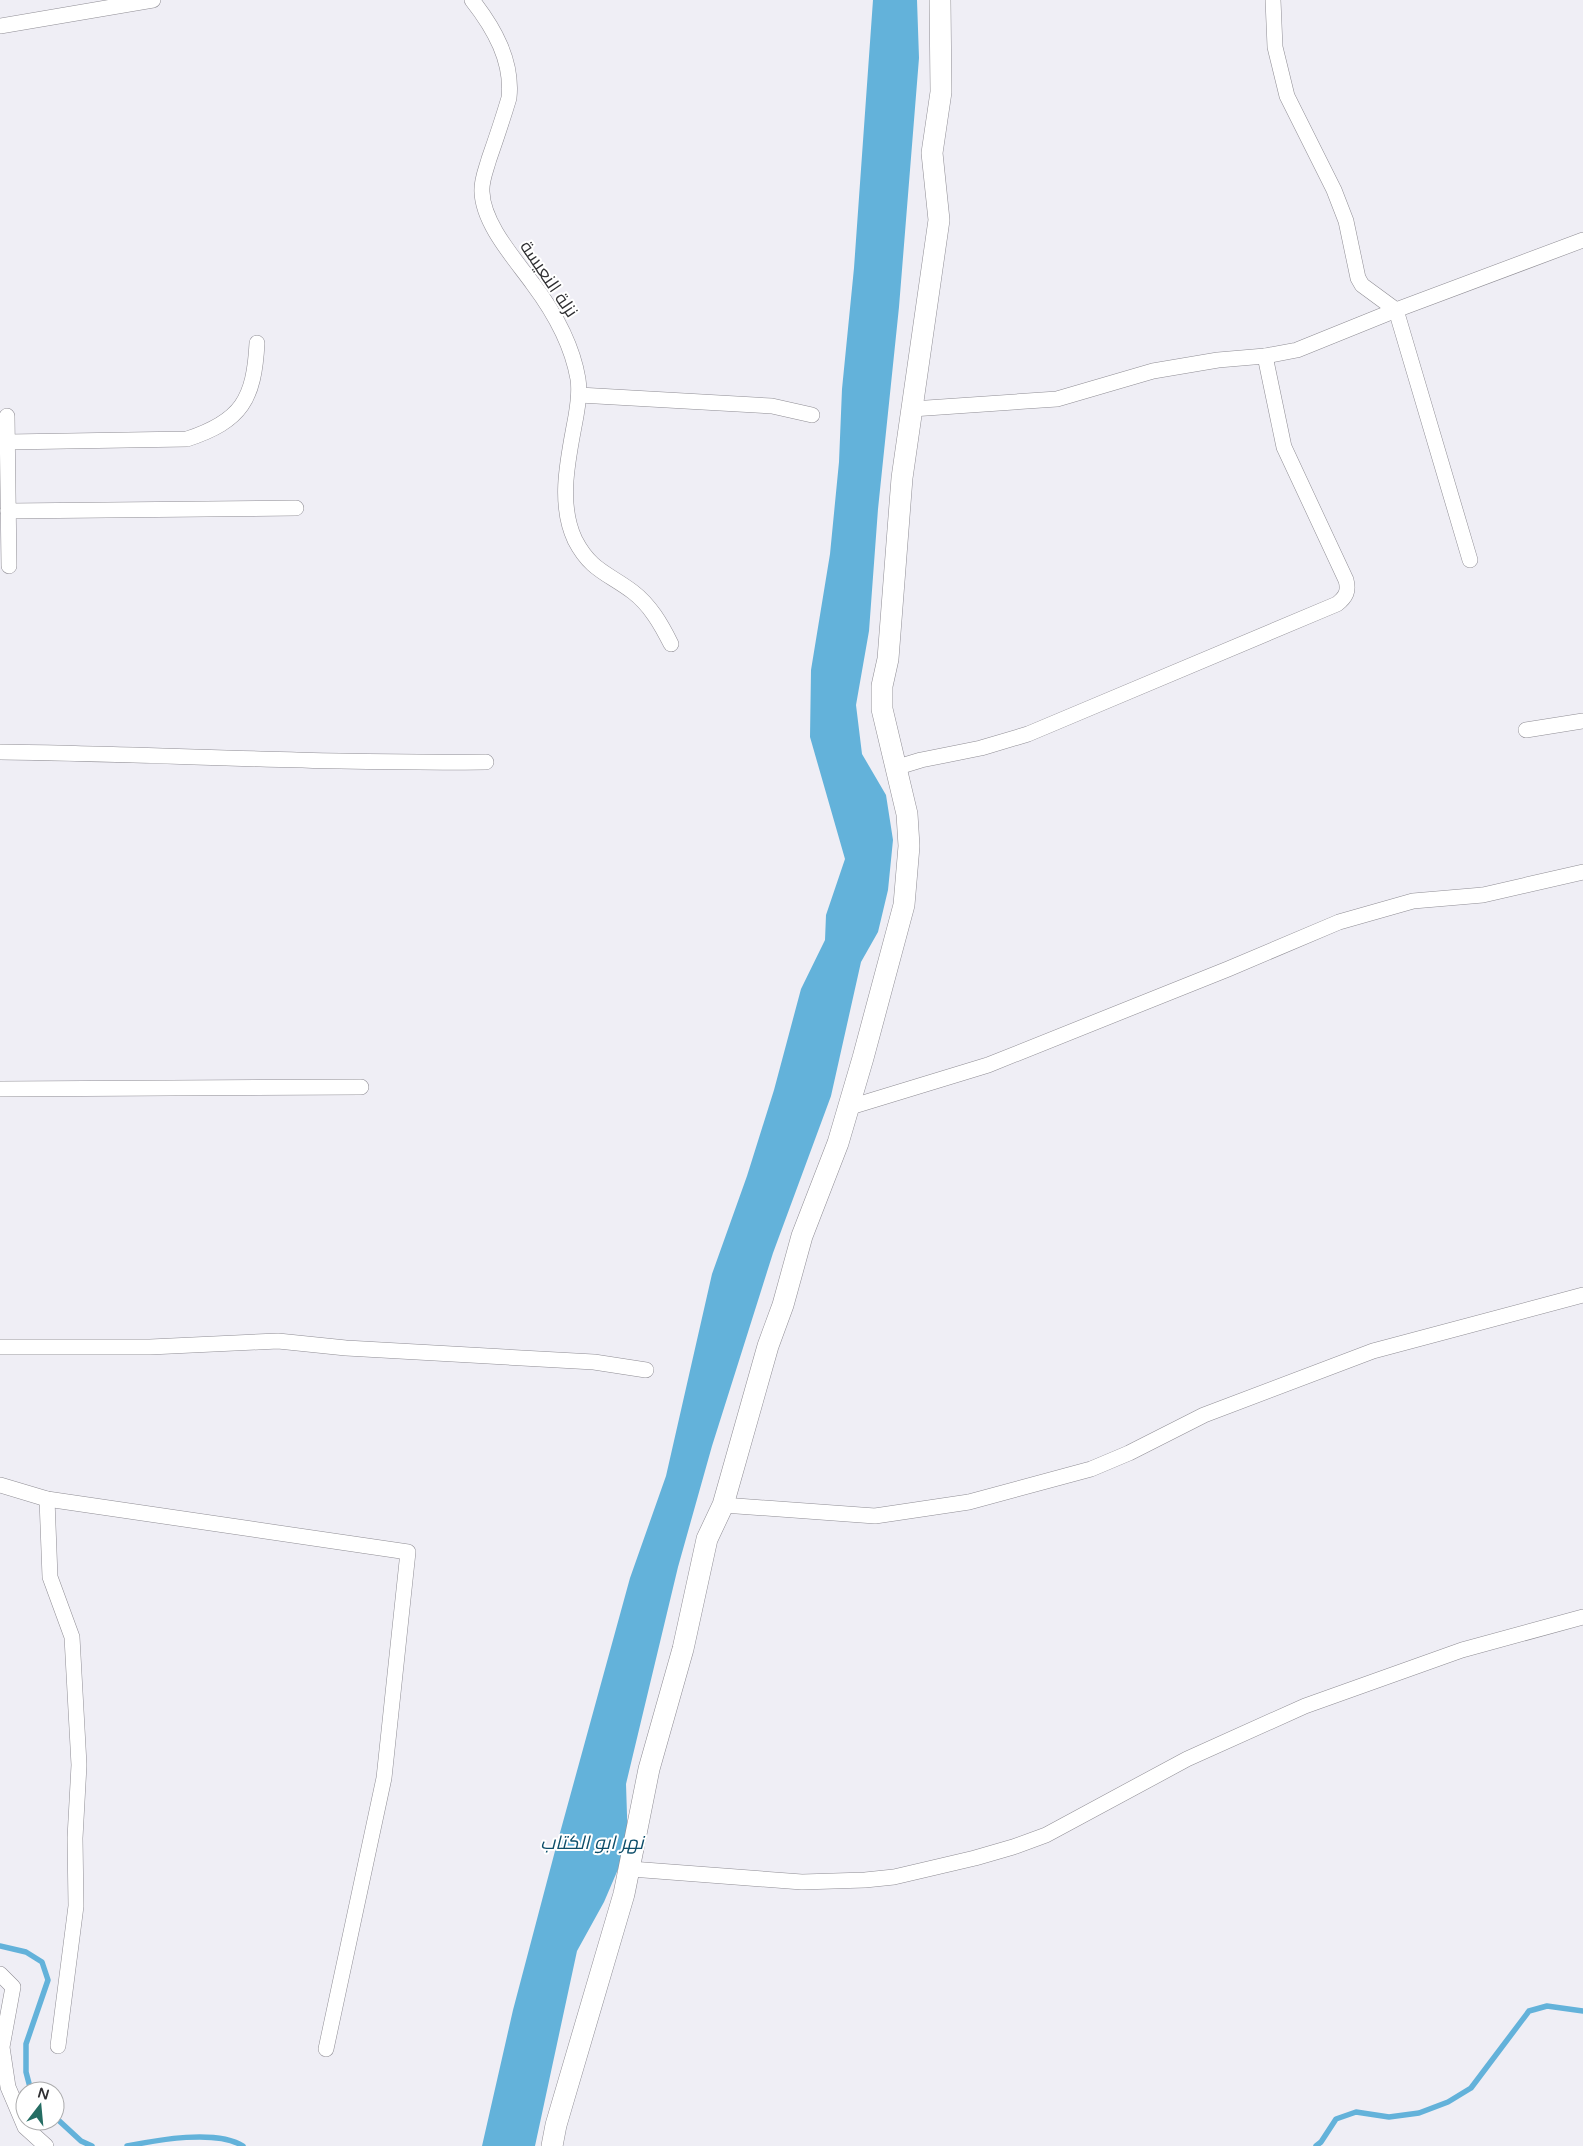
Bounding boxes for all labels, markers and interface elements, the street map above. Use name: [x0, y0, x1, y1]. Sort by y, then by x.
street label: نزلة النعيسة: [515, 236, 583, 322]
water label: نهر ابو الكتاب: [540, 1832, 646, 1854]
north arrow: [15, 2081, 65, 2131]
text: N: [36, 2084, 51, 2104]

